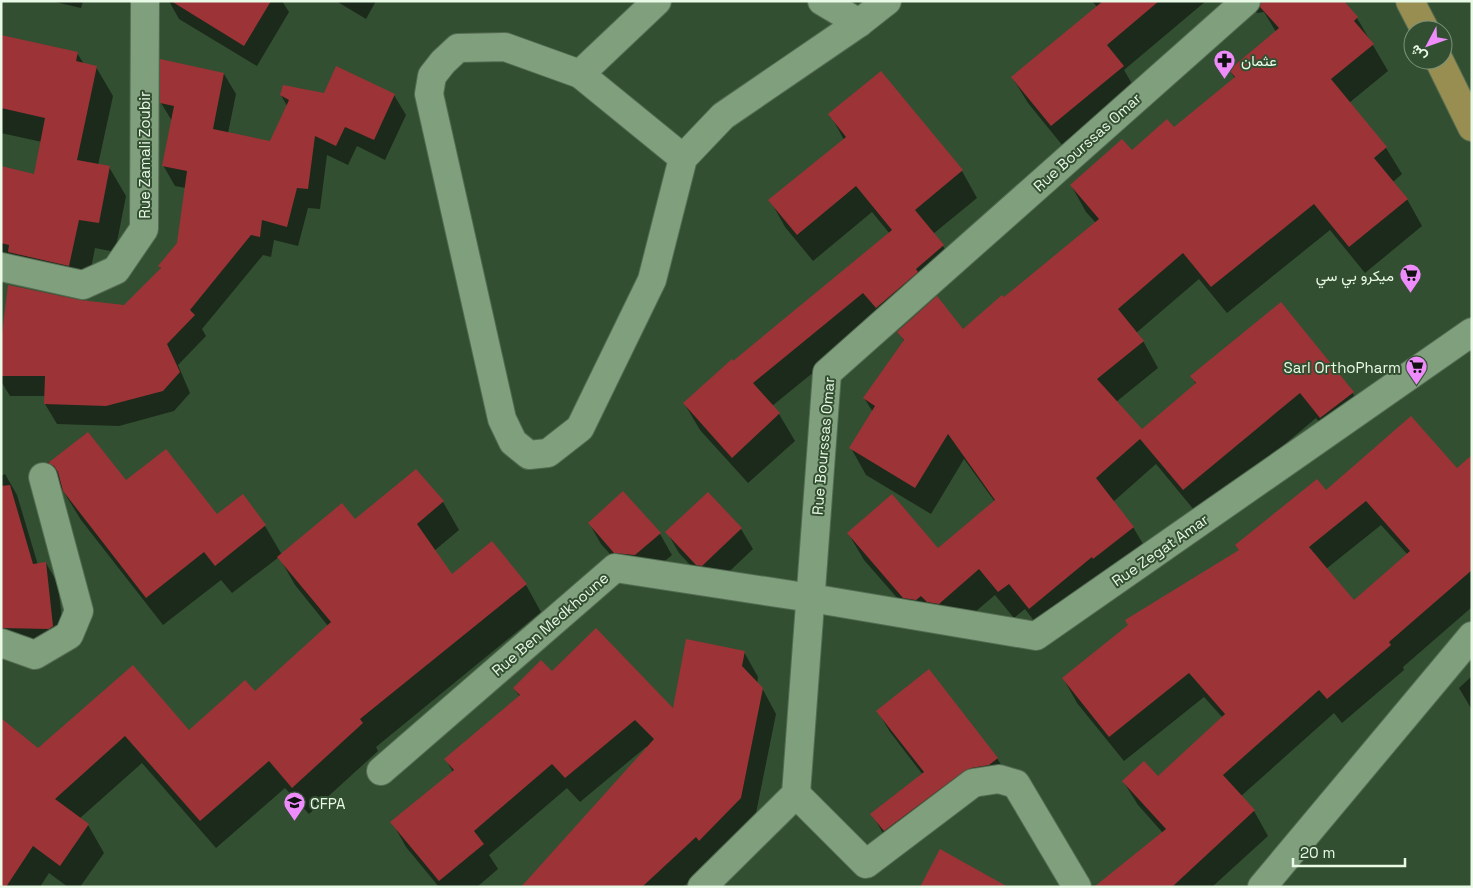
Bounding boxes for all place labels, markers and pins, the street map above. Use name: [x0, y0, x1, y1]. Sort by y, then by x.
pharmacy icon: عثمان: [1213, 48, 1237, 79]
place label: عثمان: [1241, 51, 1277, 70]
supermarket icon: ميكرو بي سي: [1398, 263, 1422, 294]
place label: ميكرو بي سي: [1316, 266, 1394, 289]
supermarket icon: Sarl OrthoPharm: [1405, 355, 1429, 386]
place label: Sarl OrthoPharm: [1284, 358, 1401, 377]
school or university icon: CFPA: [282, 791, 306, 822]
place label: CFPA: [310, 794, 346, 813]

